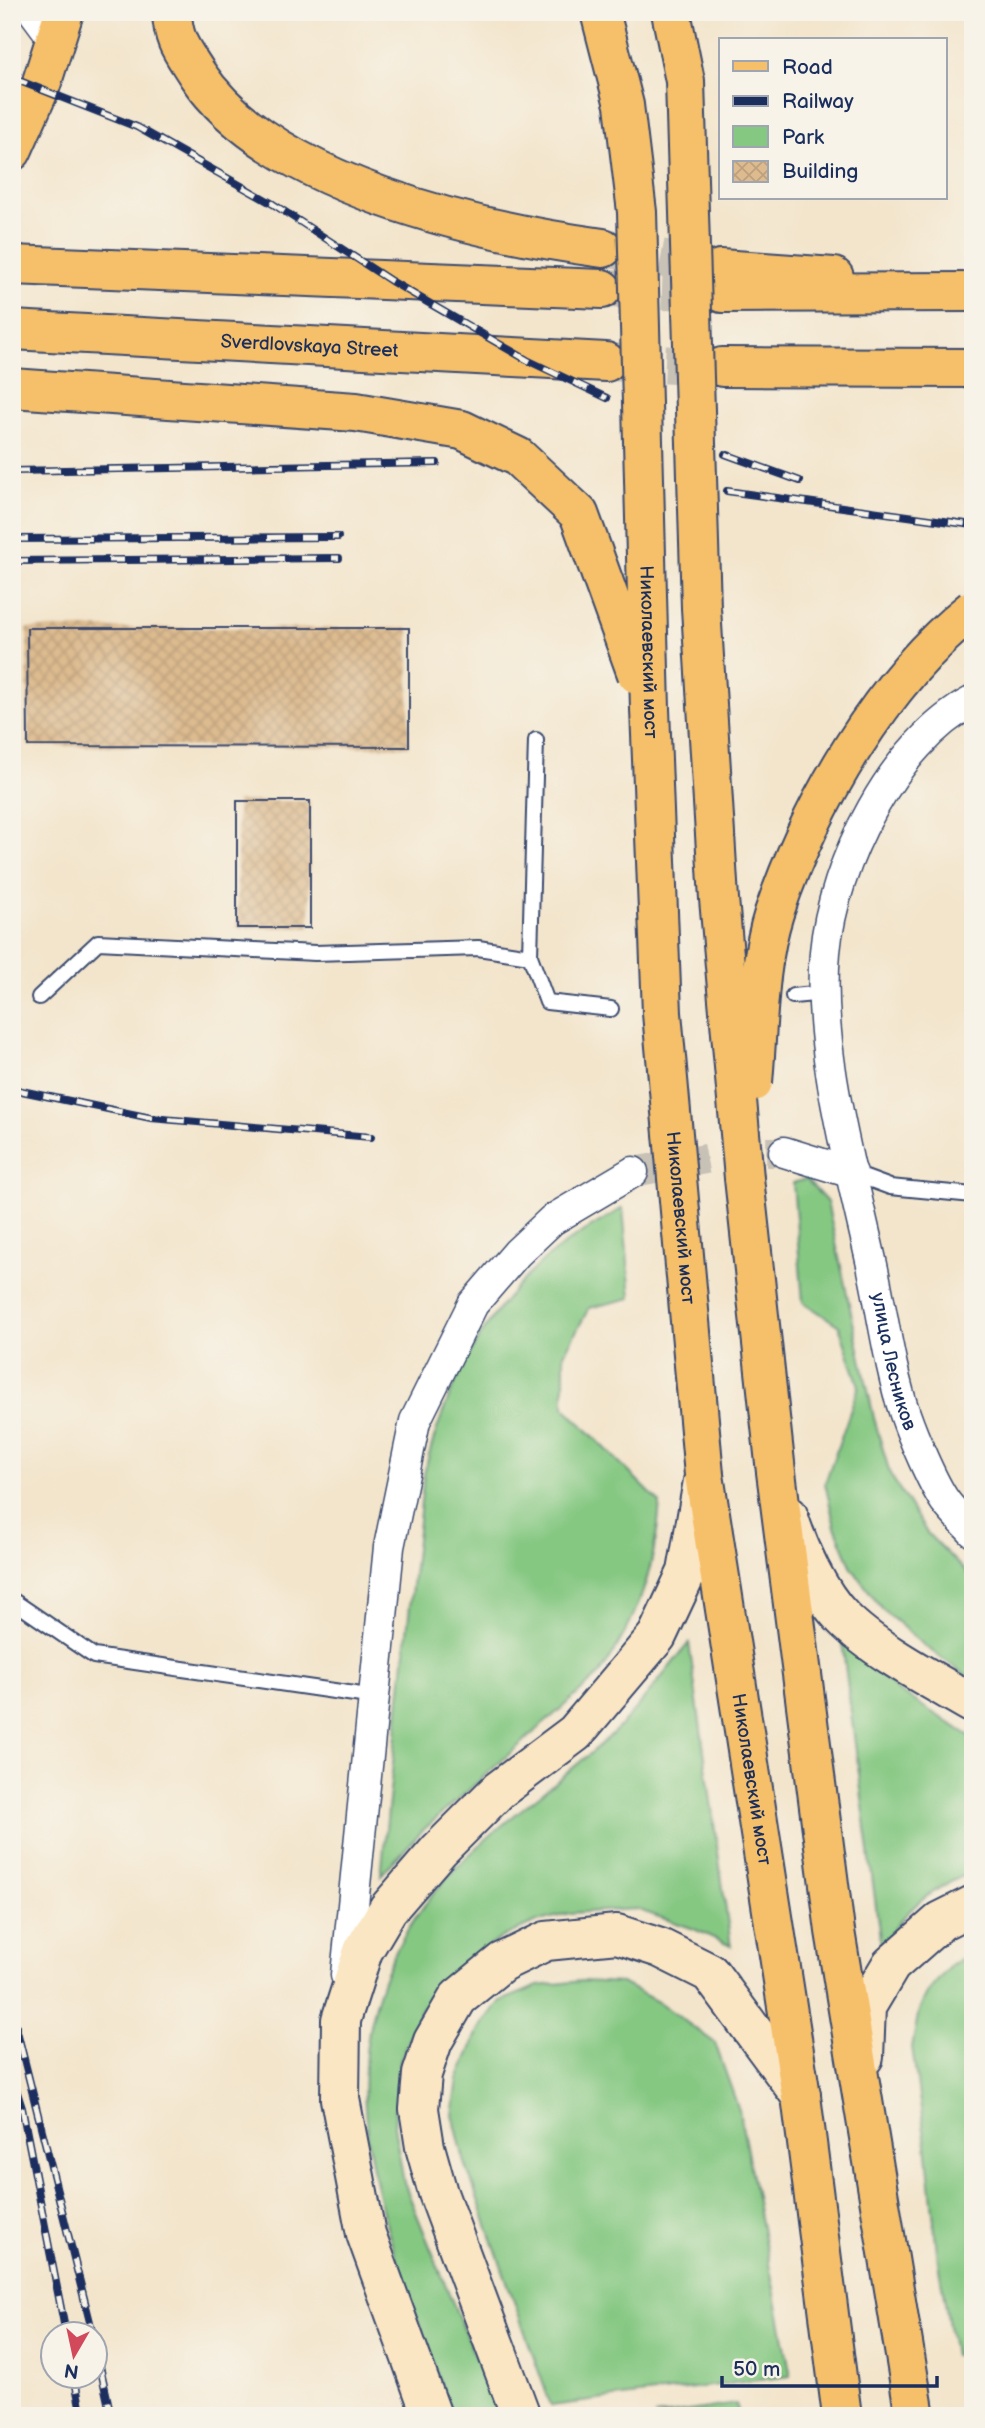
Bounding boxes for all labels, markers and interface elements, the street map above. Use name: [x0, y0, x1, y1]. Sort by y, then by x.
legend: [719, 38, 946, 200]
text: Road: [782, 55, 833, 80]
text: Railway: [782, 89, 854, 114]
text: Park: [782, 125, 825, 150]
text: Building: [782, 159, 858, 184]
street label: Sverdlovskaya Street: [220, 330, 399, 362]
street label: Николаевский мост: [635, 565, 663, 739]
street label: Николаевский мост: [661, 1130, 700, 1306]
street label: улица Лесников: [866, 1291, 922, 1434]
street label: Николаевский мост: [727, 1692, 776, 1867]
north arrow: [38, 2320, 108, 2390]
scale bar: [722, 2344, 938, 2388]
text: 50 m: [733, 2357, 780, 2382]
text: N: [63, 2358, 80, 2383]

